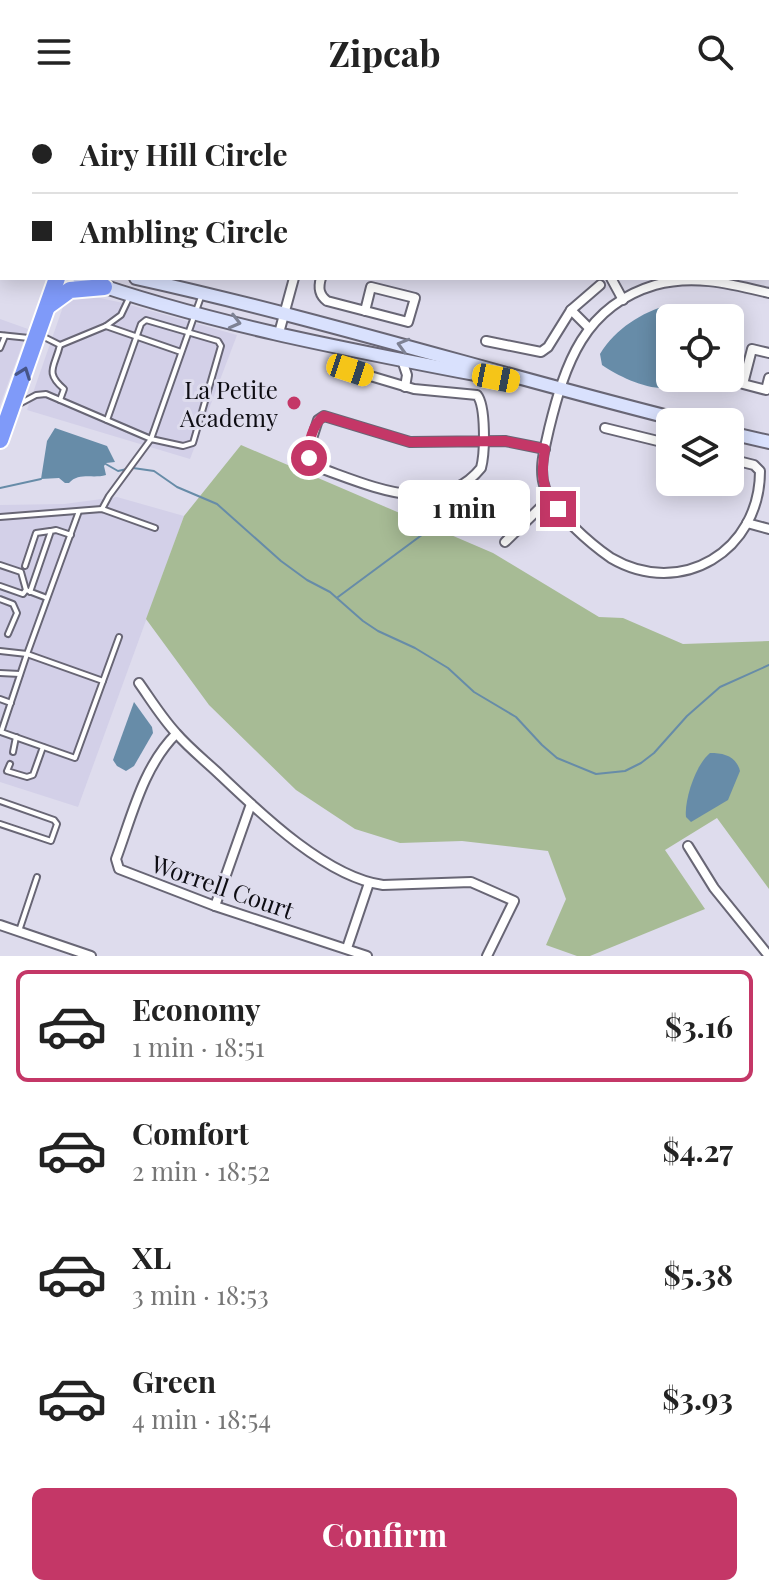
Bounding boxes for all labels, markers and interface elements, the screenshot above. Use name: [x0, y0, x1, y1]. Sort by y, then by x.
text: Zipcab: [328, 28, 441, 76]
icon: menu: [32, 30, 76, 74]
icon: search: [693, 30, 737, 74]
text: Airy Hill Circle: [80, 134, 288, 174]
text: Ambling Circle: [80, 211, 288, 251]
map controls: [656, 304, 744, 496]
button: locate: [656, 304, 744, 392]
one-way arrow: [228, 313, 242, 330]
one-way arrow: [396, 338, 410, 354]
car: [323, 351, 377, 389]
car: [470, 362, 522, 394]
one-way arrow: [14, 367, 31, 381]
place label: La Petite Academy: [179, 373, 278, 433]
marker: La Petite Academy: [285, 394, 303, 412]
button: layers: [656, 408, 744, 496]
route start: [291, 440, 327, 476]
callout: 1 min: [398, 481, 530, 537]
text: 1 min: [432, 490, 496, 525]
route end: [540, 491, 576, 527]
street label: Worrell Court: [147, 846, 299, 926]
text: Economy: [132, 989, 261, 1029]
icon: car: [36, 990, 108, 1062]
text: $3.16: [665, 1006, 733, 1046]
text: 1 min · 18:51: [132, 1029, 265, 1064]
text: Comfort: [132, 1113, 249, 1153]
icon: car: [36, 1114, 108, 1186]
text: $4.27: [663, 1130, 733, 1170]
text: 2 min · 18:52: [132, 1153, 270, 1188]
text: XL: [132, 1237, 171, 1277]
icon: car: [36, 1238, 108, 1310]
text: $5.38: [663, 1254, 733, 1294]
text: 3 min · 18:53: [132, 1277, 269, 1312]
text: Green: [132, 1361, 216, 1401]
icon: car: [36, 1362, 108, 1434]
text: $3.93: [662, 1378, 733, 1418]
text: 4 min · 18:54: [132, 1401, 271, 1436]
button: Confirm: [32, 1488, 737, 1580]

